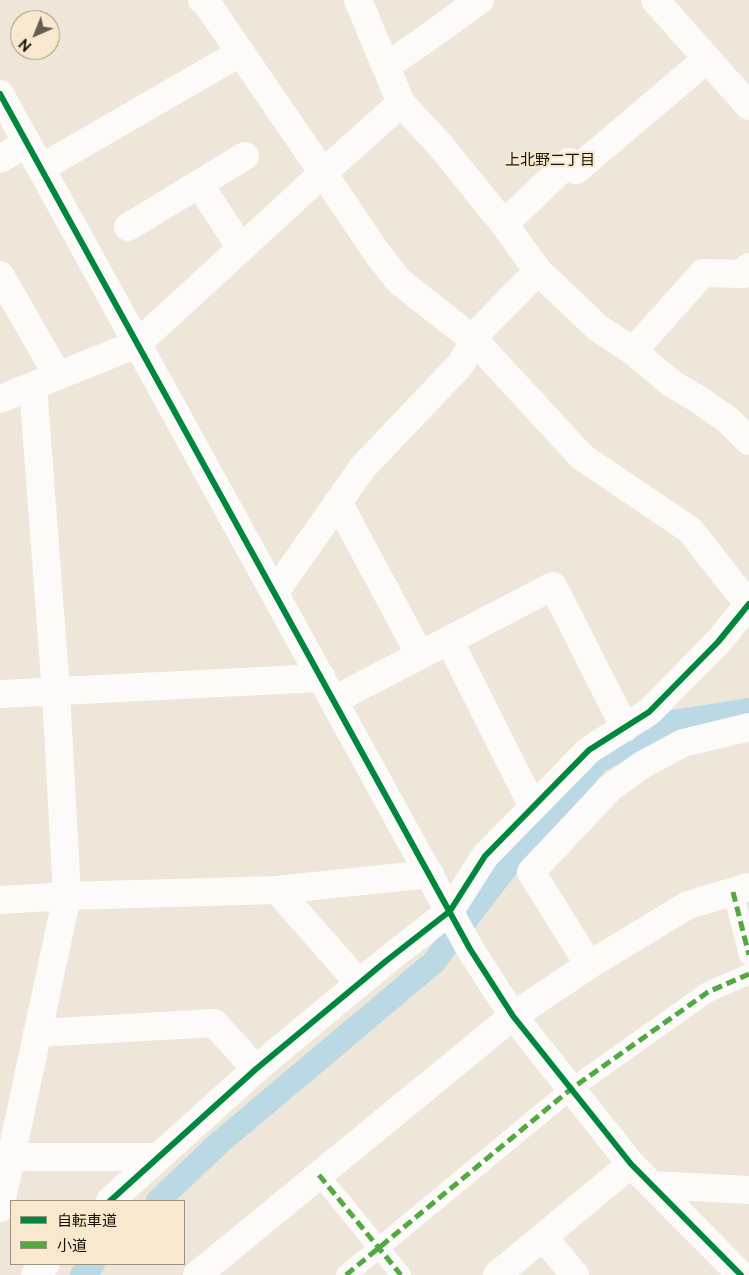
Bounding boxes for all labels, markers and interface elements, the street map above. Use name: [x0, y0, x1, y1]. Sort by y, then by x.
north arrow: [10, 10, 60, 60]
text: N: [16, 36, 35, 55]
district label: 上北野二丁目: [505, 151, 595, 169]
legend: [10, 1200, 185, 1265]
text: 自転車道: [57, 1212, 117, 1230]
text: 小道: [57, 1237, 87, 1255]

